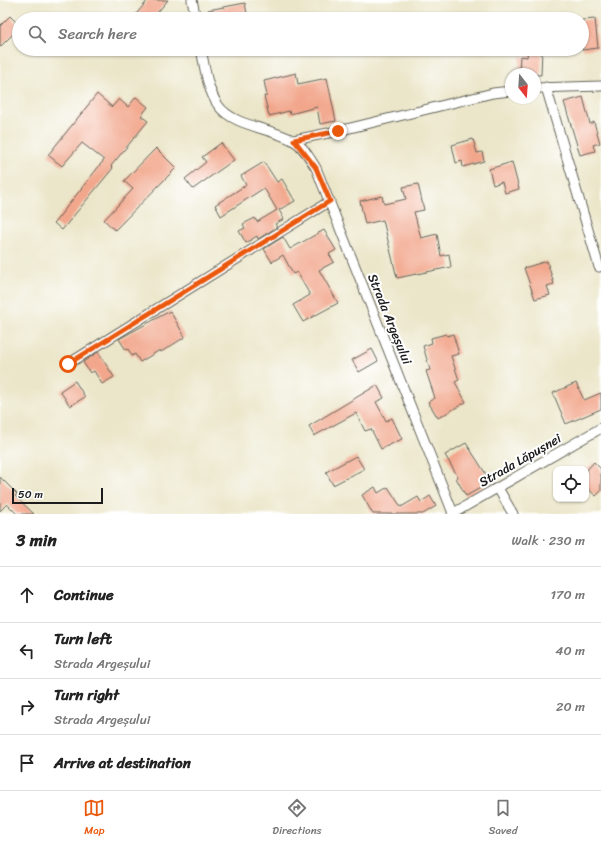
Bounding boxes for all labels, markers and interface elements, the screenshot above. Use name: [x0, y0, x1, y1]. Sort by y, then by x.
search box: [12, 12, 589, 56]
text: Search here: [58, 21, 137, 47]
icon: search: [26, 23, 48, 45]
north arrow: [505, 68, 541, 104]
route end: [329, 122, 347, 140]
street label: Strada Argeșului: [361, 270, 419, 368]
route start: [59, 355, 77, 373]
street label: Strada Lăpușnei: [474, 427, 566, 493]
map controls: [553, 466, 589, 502]
button: locate: [553, 466, 589, 502]
text: 50 m: [18, 485, 43, 504]
scale bar: [12, 486, 103, 505]
text: 3 min: [16, 525, 57, 555]
text: Walk · 230 m: [511, 529, 585, 552]
text: Continue: [54, 582, 114, 608]
text: 170 m: [550, 583, 585, 606]
icon: ahead: [16, 584, 38, 606]
text: Turn left: [54, 626, 112, 652]
text: 40 m: [555, 639, 585, 662]
icon: left: [16, 640, 38, 662]
text: Strada Argeșului: [54, 652, 150, 675]
text: Turn right: [54, 682, 119, 708]
text: 20 m: [556, 695, 585, 718]
icon: right: [16, 696, 38, 718]
text: Strada Argeșului: [54, 708, 150, 731]
text: Arrive at destination: [54, 750, 191, 776]
icon: arrive: [16, 752, 38, 774]
tab: Map: [83, 797, 105, 840]
tab: Directions: [272, 797, 322, 840]
tab: Saved: [489, 797, 518, 840]

